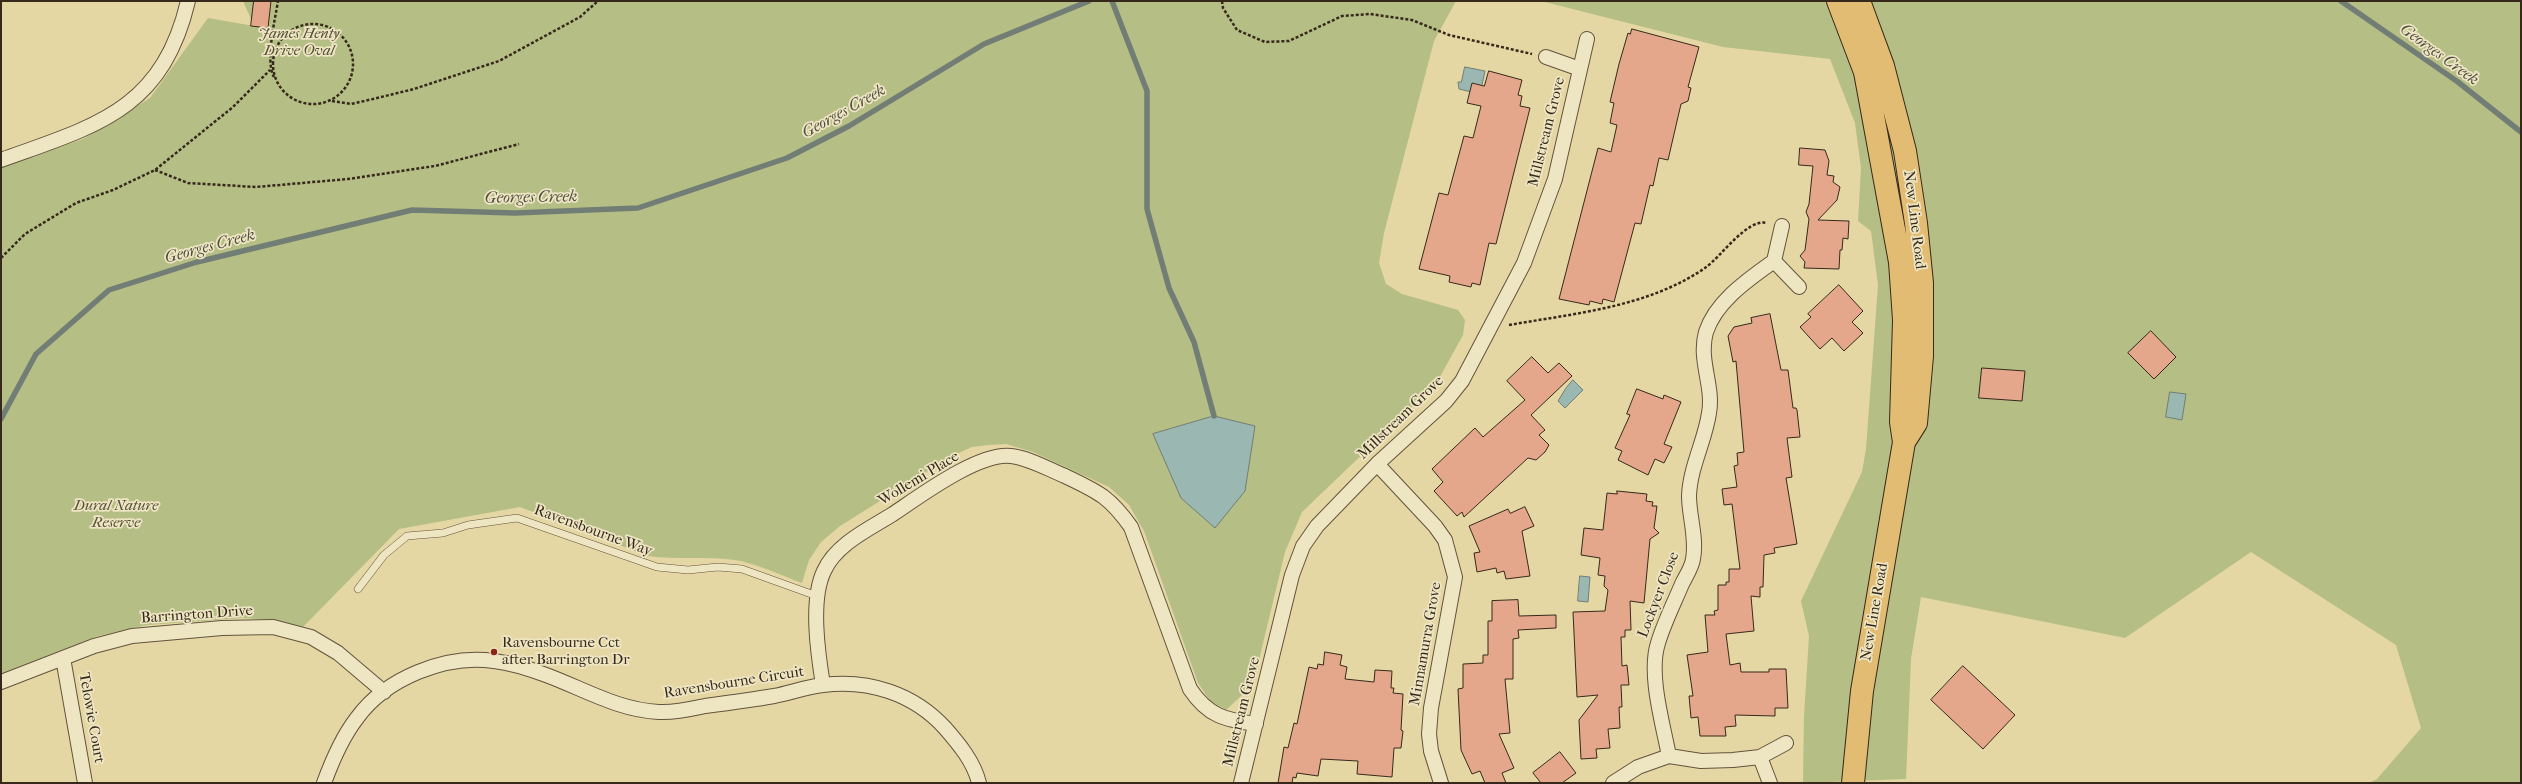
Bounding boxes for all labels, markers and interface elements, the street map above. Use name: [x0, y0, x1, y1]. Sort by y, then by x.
water label: Georges Creek: [2396, 20, 2482, 90]
park label: James Henty Drive Oval: [259, 25, 339, 60]
street label: Millstream Grove: [1525, 75, 1569, 189]
water label: Georges Creek: [799, 81, 889, 143]
street label: New Line Road: [1899, 170, 1929, 270]
water label: Georges Creek: [485, 188, 577, 208]
water label: Georges Creek: [163, 226, 257, 268]
street label: Millstream Grove: [1354, 372, 1448, 464]
street label: Wollemi Place: [875, 448, 963, 510]
park label: Dural Nature Reserve: [74, 497, 158, 532]
street label: Ravensbourne Way: [531, 501, 655, 561]
street label: Lockyer Close: [1634, 550, 1684, 640]
street label: New Line Road: [1858, 562, 1892, 662]
street label: Minnamurra Grove: [1406, 581, 1446, 707]
street label: Barrington Drive: [140, 602, 254, 628]
place label: Ravensbourne Cct after Barrington Dr: [502, 634, 630, 669]
marker: Ravensbourne Cct after Barrington Dr: [489, 647, 499, 657]
street label: Millstream Grove: [1220, 655, 1264, 769]
street label: Ravensbourne Circuit: [663, 663, 805, 703]
street label: Telowie Court: [74, 671, 108, 765]

